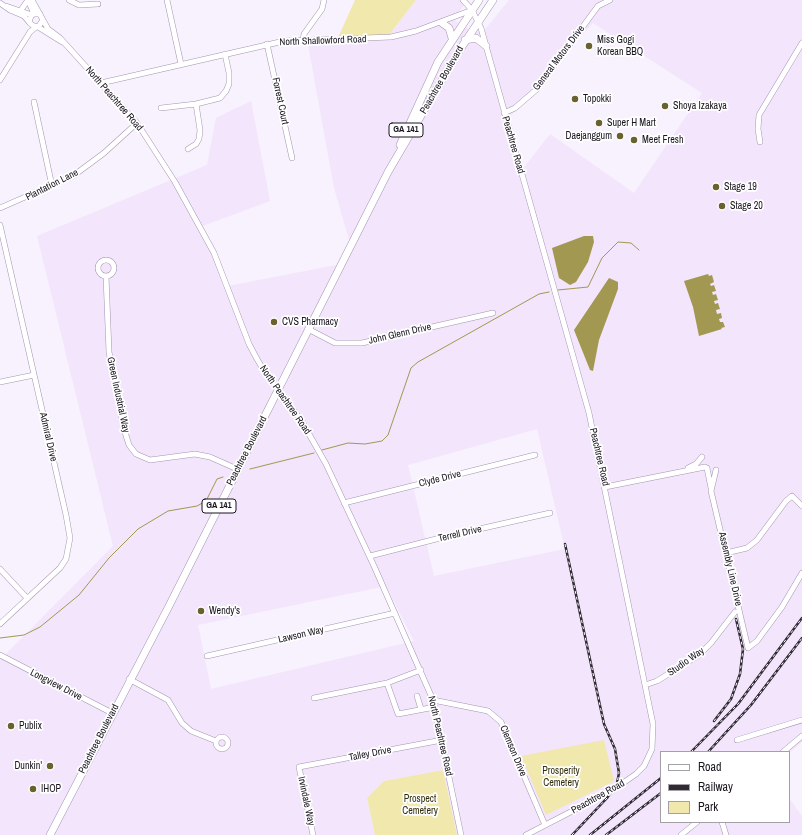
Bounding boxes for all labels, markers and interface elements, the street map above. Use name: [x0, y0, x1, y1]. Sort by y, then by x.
street label: General Motors Drive: [531, 23, 587, 93]
street label: North Shallowford Road: [279, 33, 367, 49]
place label: Miss Gogi Korean BBQ: [597, 34, 643, 58]
marker: Miss Gogi Korean BBQ: [584, 41, 594, 51]
street label: Peachtree Boulevard: [418, 44, 466, 116]
street label: North Peachtree Road: [83, 64, 145, 134]
street label: Forrest Court: [269, 76, 291, 126]
place label: Topokki: [583, 93, 611, 105]
marker: Topokki: [570, 94, 580, 104]
place label: Shoya Izakaya: [673, 100, 727, 112]
marker: Shoya Izakaya: [660, 101, 670, 111]
street label: Peachtree Road: [499, 115, 527, 175]
place label: Super H Mart: [607, 117, 656, 129]
marker: Super H Mart: [594, 118, 604, 128]
road number: GA 141: [389, 123, 423, 137]
place label: Daejanggum: [566, 130, 612, 142]
marker: Daejanggum: [615, 131, 625, 141]
place label: Meet Fresh: [642, 134, 683, 146]
marker: Meet Fresh: [629, 135, 639, 145]
street label: Plantation Lane: [24, 167, 80, 203]
place label: Stage 19: [724, 181, 757, 193]
marker: Stage 19: [711, 182, 721, 192]
place label: Stage 20: [730, 200, 763, 212]
marker: Stage 20: [717, 201, 727, 211]
place label: CVS Pharmacy: [282, 316, 338, 328]
marker: CVS Pharmacy: [269, 317, 279, 327]
street label: John Glenn Drive: [368, 321, 432, 347]
street label: Green Industrial Way: [104, 356, 132, 434]
street label: North Peachtree Road: [257, 363, 313, 437]
street label: Admiral Drive: [37, 411, 59, 463]
street label: Peachtree Boulevard: [224, 414, 270, 488]
street label: Peachtree Road: [586, 427, 612, 487]
street label: Clyde Drive: [418, 468, 462, 490]
road number: GA 141: [202, 499, 236, 513]
street label: Terrell Drive: [437, 523, 483, 545]
street label: Assembly Line Drive: [716, 531, 744, 607]
place label: Wendy's: [209, 605, 240, 617]
marker: Wendy's: [196, 606, 206, 616]
street label: Lawson Way: [277, 624, 325, 646]
street label: Studio Way: [665, 645, 707, 679]
street label: Longview Drive: [28, 667, 84, 703]
street label: North Peachtree Road: [425, 695, 455, 777]
street label: Peachtree Boulevard: [76, 702, 122, 776]
place label: Publix: [19, 720, 42, 732]
marker: Publix: [6, 721, 16, 731]
street label: Clemson Drive: [497, 724, 529, 778]
street label: Talley Drive: [348, 744, 392, 764]
legend: [660, 751, 790, 823]
text: Road: [698, 759, 722, 775]
place label: Dunkin': [14, 760, 42, 772]
marker: Dunkin': [45, 761, 55, 771]
park label: Prosperity Cemetery: [542, 765, 580, 788]
street label: Irvindale Way: [295, 775, 317, 827]
street label: Peachtree Road: [569, 777, 627, 817]
text: Railway: [698, 779, 733, 795]
place label: IHOP: [41, 783, 61, 795]
marker: IHOP: [28, 784, 38, 794]
park label: Prospect Cemetery: [402, 793, 438, 816]
text: Park: [698, 799, 718, 815]

